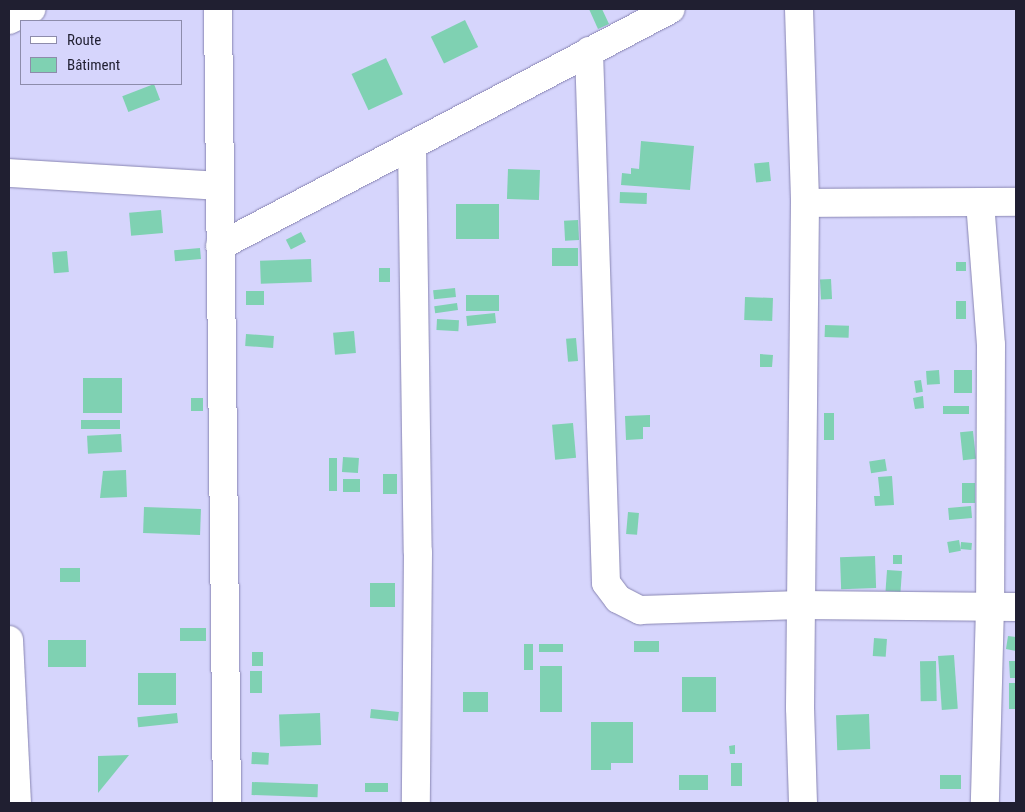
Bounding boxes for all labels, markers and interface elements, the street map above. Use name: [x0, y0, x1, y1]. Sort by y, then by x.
legend: [20, 20, 182, 85]
text: Route: [67, 31, 101, 49]
text: Bâtiment: [67, 56, 120, 74]

